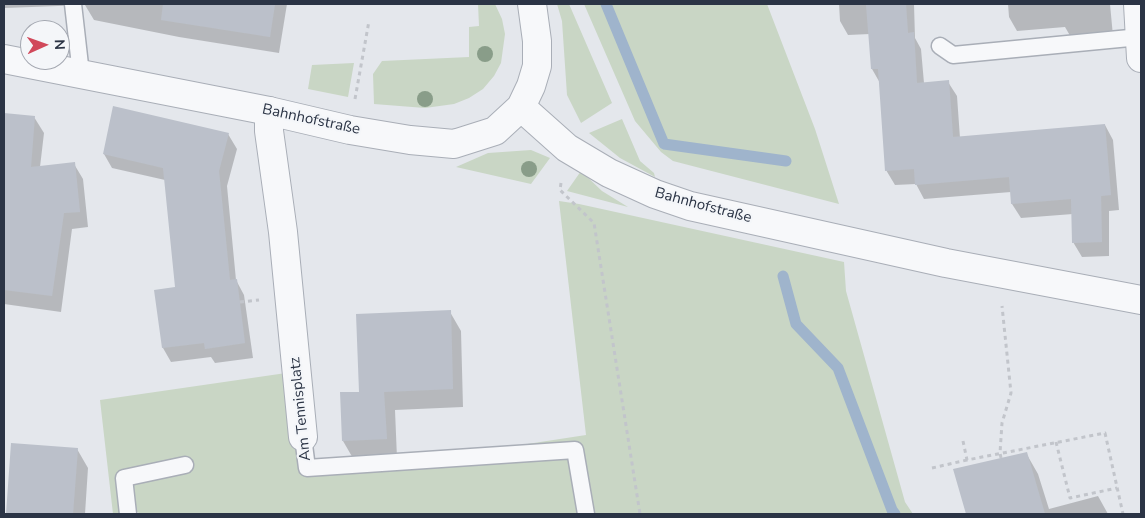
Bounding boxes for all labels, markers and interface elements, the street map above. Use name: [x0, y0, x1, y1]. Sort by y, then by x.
north arrow: [20, 20, 70, 70]
text: N: [50, 39, 69, 50]
street label: Bahnhofstraße: [260, 101, 362, 139]
street label: Bahnhofstraße: [653, 184, 753, 228]
street label: Am Tennisplatz: [287, 356, 315, 462]

